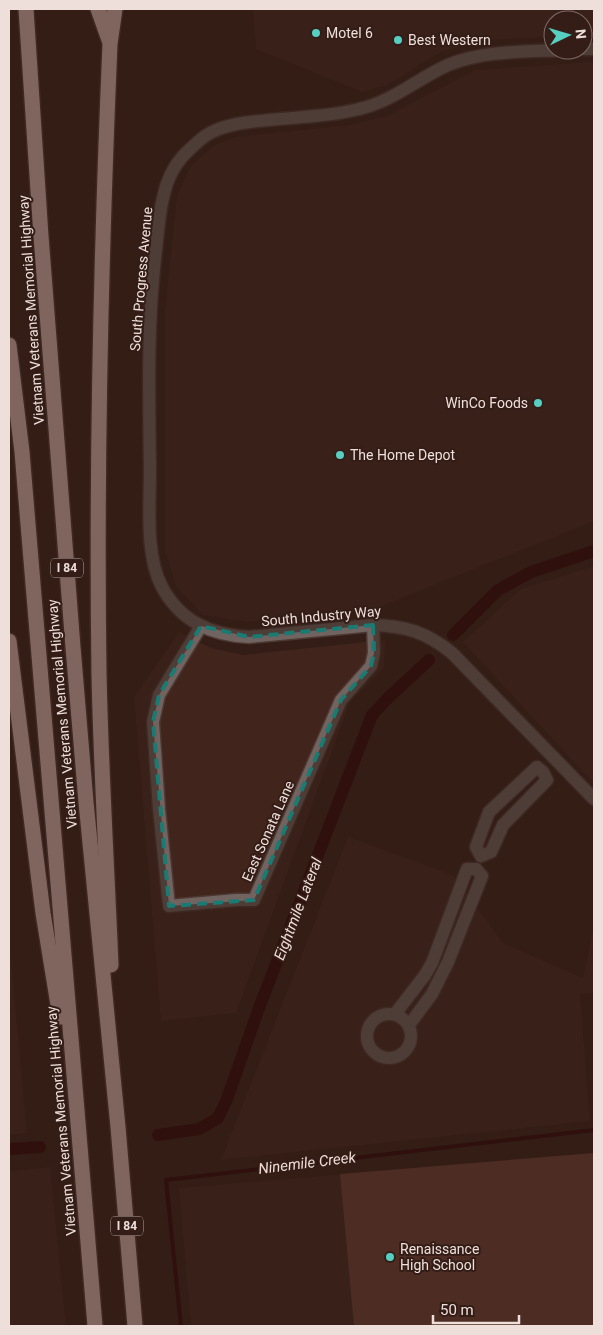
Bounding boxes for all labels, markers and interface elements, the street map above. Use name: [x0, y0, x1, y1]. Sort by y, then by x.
north arrow: [543, 10, 593, 60]
place label: Motel 6: [326, 25, 373, 41]
marker: Motel 6: [310, 27, 322, 39]
text: N: [573, 28, 589, 39]
place label: Best Western: [408, 32, 491, 48]
marker: Best Western: [392, 34, 404, 46]
street label: Vietnam Veterans Memorial Highway: [15, 194, 47, 425]
street label: South Progress Avenue: [127, 206, 155, 352]
place label: WinCo Foods: [445, 395, 528, 411]
marker: WinCo Foods: [532, 397, 544, 409]
place label: The Home Depot: [350, 447, 456, 463]
marker: The Home Depot: [334, 449, 346, 461]
road number: I 84: [51, 558, 83, 578]
street label: Vietnam Veterans Memorial Highway: [44, 598, 80, 829]
street label: South Industry Way: [261, 603, 382, 629]
street label: East Sonata Lane: [239, 778, 297, 884]
water label: Eightmile Lateral: [270, 855, 326, 963]
street label: Vietnam Veterans Memorial Highway: [43, 1005, 79, 1236]
water label: Ninemile Creek: [257, 1148, 357, 1178]
road number: I 84: [111, 1216, 143, 1236]
place label: Renaissance High School: [400, 1241, 479, 1273]
marker: Renaissance High School: [384, 1251, 396, 1263]
scale bar: [433, 1292, 519, 1324]
text: 50 m: [440, 1301, 474, 1319]

